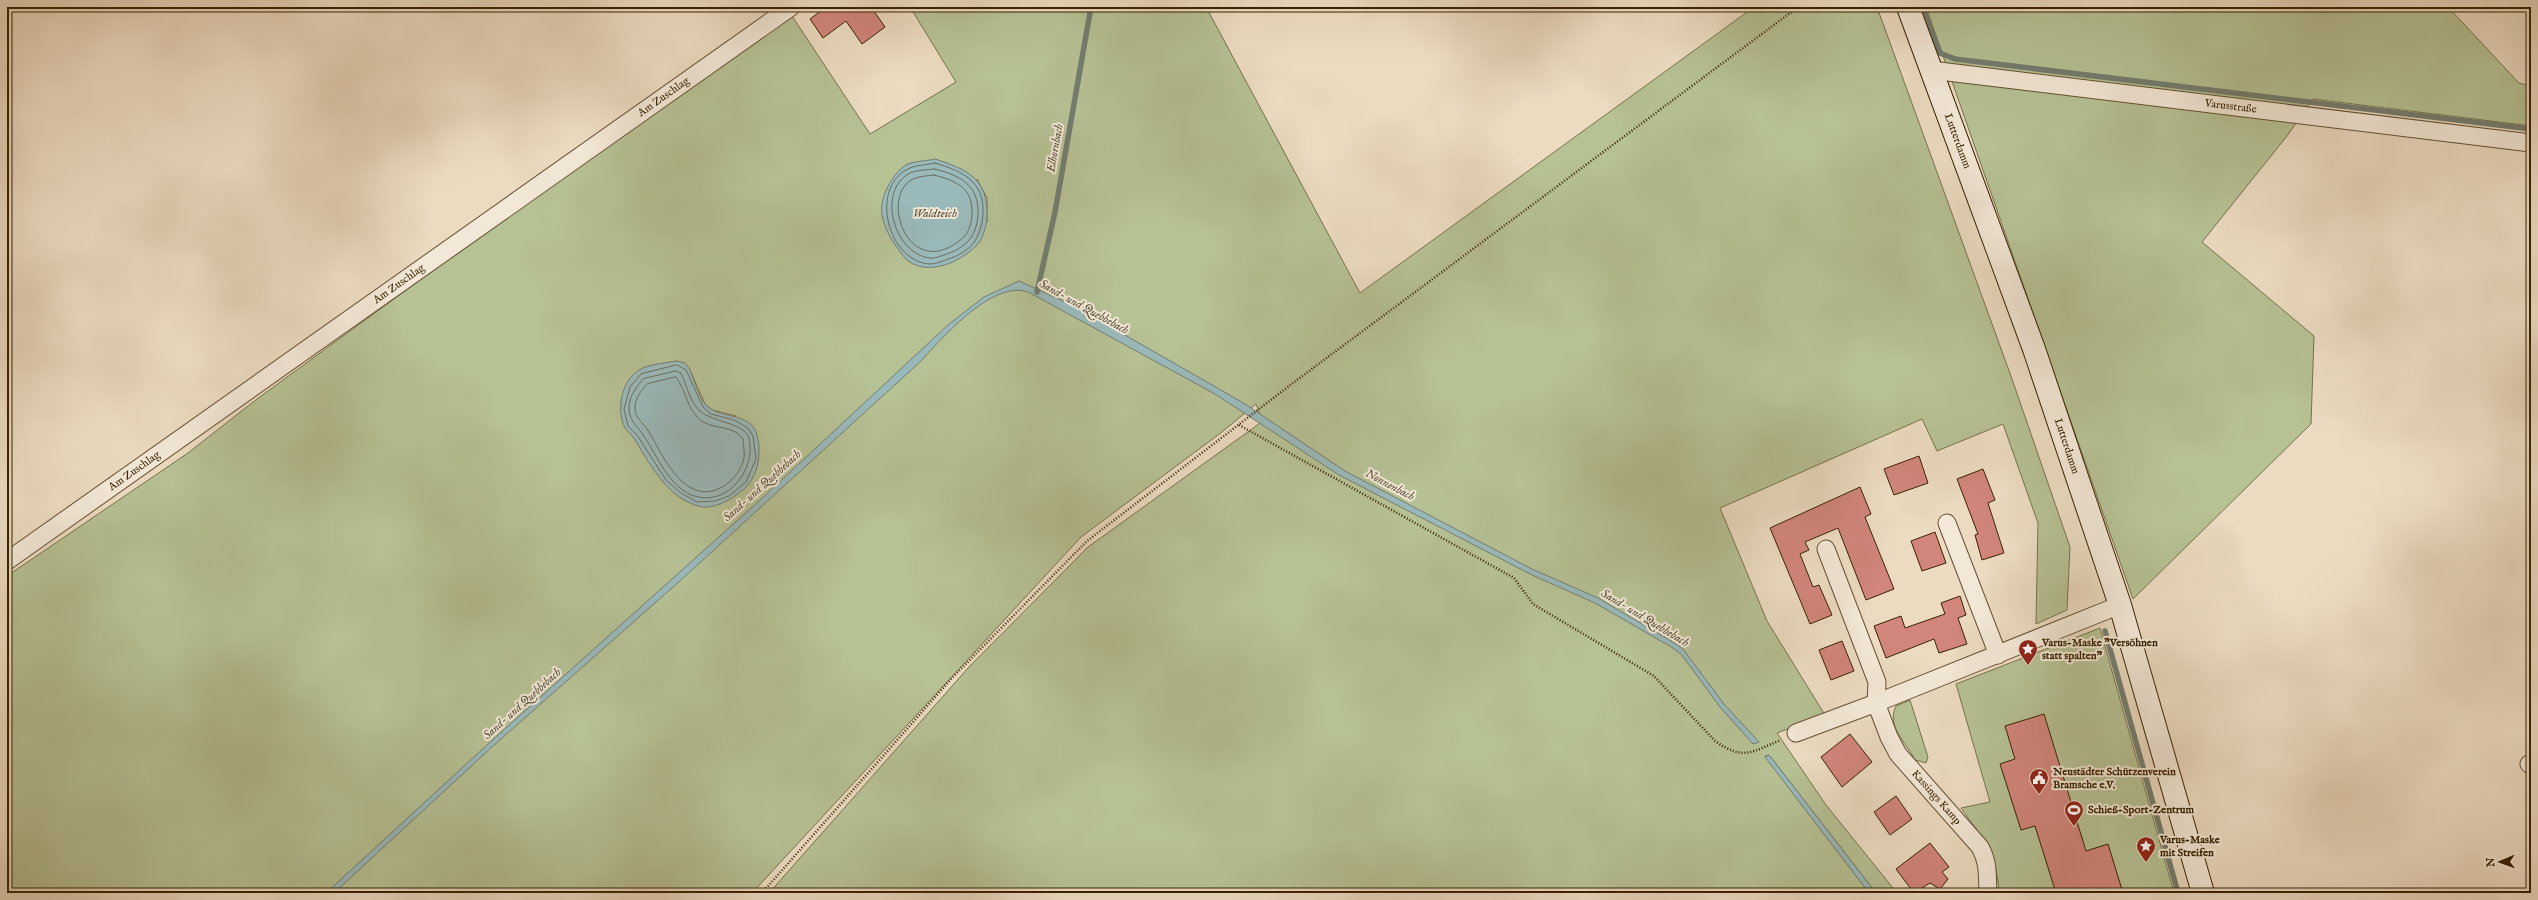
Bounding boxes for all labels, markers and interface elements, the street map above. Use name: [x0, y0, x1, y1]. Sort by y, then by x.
street label: Am Zuschlag: [634, 73, 693, 121]
street label: Varusstraße: [2203, 96, 2257, 117]
street label: Lutterdamm: [1941, 112, 1974, 171]
water label: Elhornbach: [1043, 123, 1067, 174]
water label: Waldteich: [913, 206, 957, 221]
street label: Am Zuschlag: [370, 260, 428, 308]
water label: Sand- und Quebbebach: [1037, 276, 1131, 338]
street label: Lutterdamm: [2051, 417, 2083, 476]
street label: Am Zuschlag: [105, 447, 164, 495]
water label: Sand- und Quebbebach: [720, 447, 804, 525]
water label: Nonnenbach: [1363, 466, 1417, 504]
water label: Sand- und Quebbebach: [1598, 586, 1692, 650]
place label: Varus-Maske "Versöhnen statt spalten": [2041, 636, 2158, 663]
place icon: Varus-Maske "Versöhnen statt spalten": [2017, 638, 2039, 666]
water label: Sand- und Quebbebach: [480, 665, 564, 743]
place label: Neustädter Schützenverein Bramsche e.V.: [2052, 765, 2176, 792]
street label: Kassings Kamp: [1908, 767, 1964, 828]
public building icon: Neustädter Schützenverein Bramsche e.V.: [2028, 767, 2050, 795]
sports icon: Schieß-Sport-Zentrum: [2063, 799, 2085, 827]
place label: Schieß-Sport-Zentrum: [2088, 803, 2194, 817]
place label: Varus-Maske mit Streifen: [2159, 833, 2220, 860]
place icon: Varus-Maske mit Streifen: [2135, 835, 2157, 863]
north arrow: [2480, 842, 2520, 882]
text: N: [2484, 857, 2498, 868]

